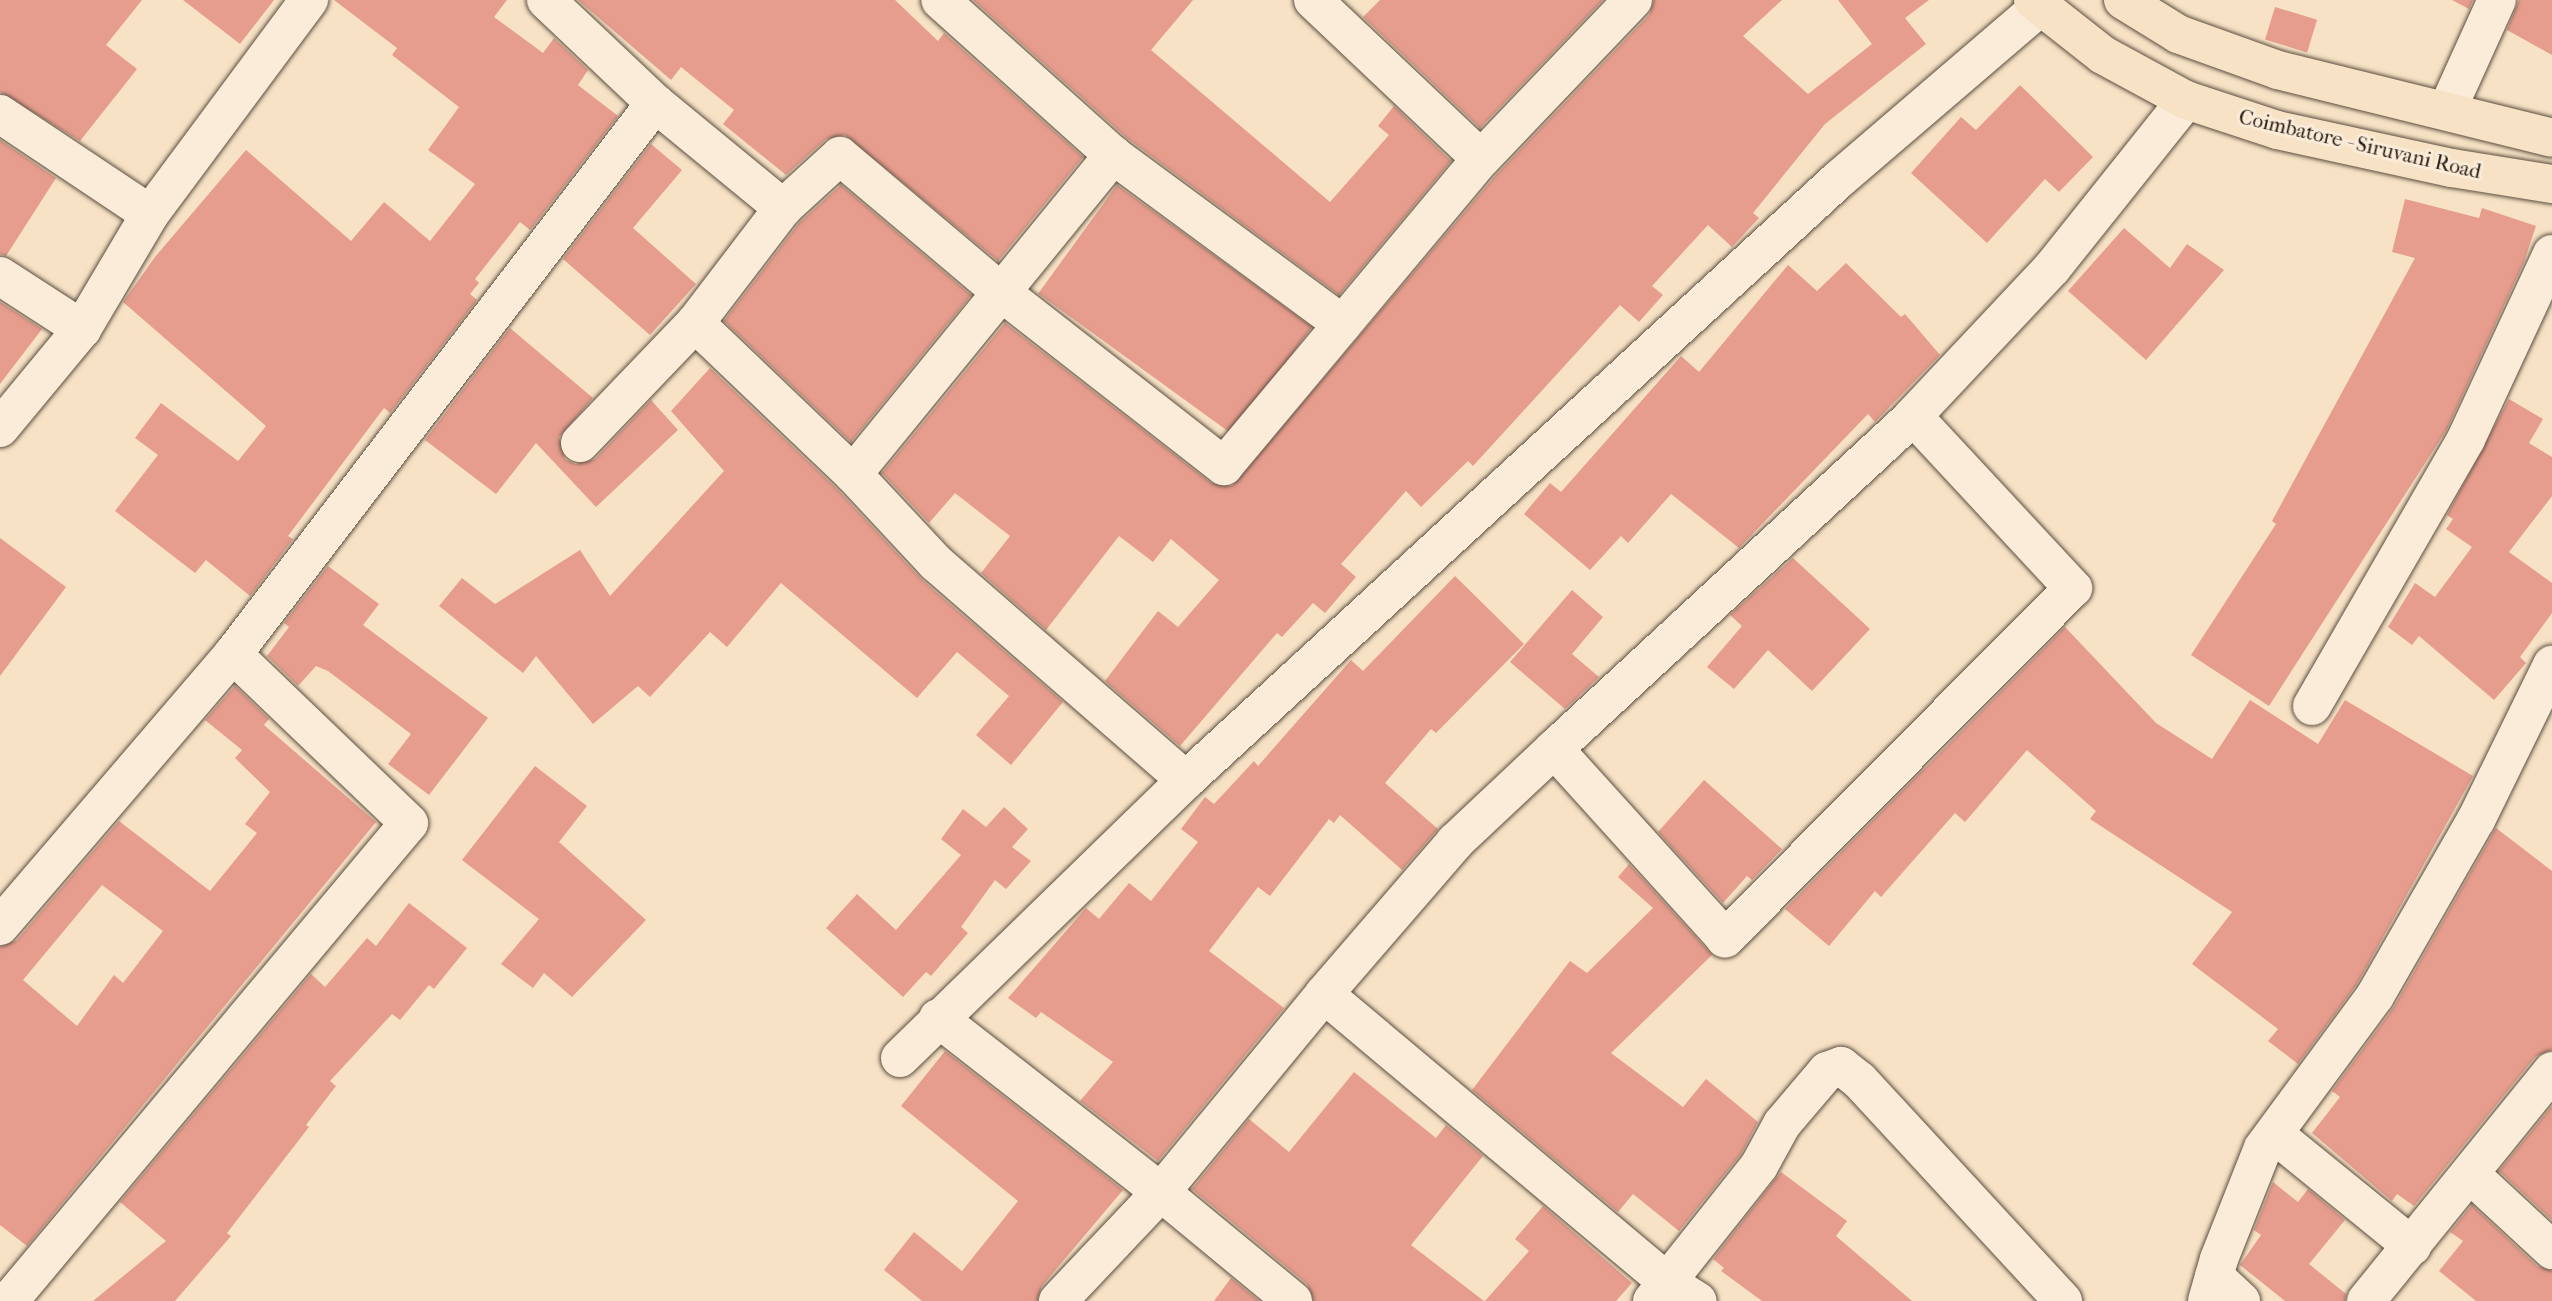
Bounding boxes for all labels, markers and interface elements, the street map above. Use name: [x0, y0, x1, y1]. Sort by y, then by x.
street label: Coimbatore - Siruvani Road: [2236, 104, 2484, 184]

